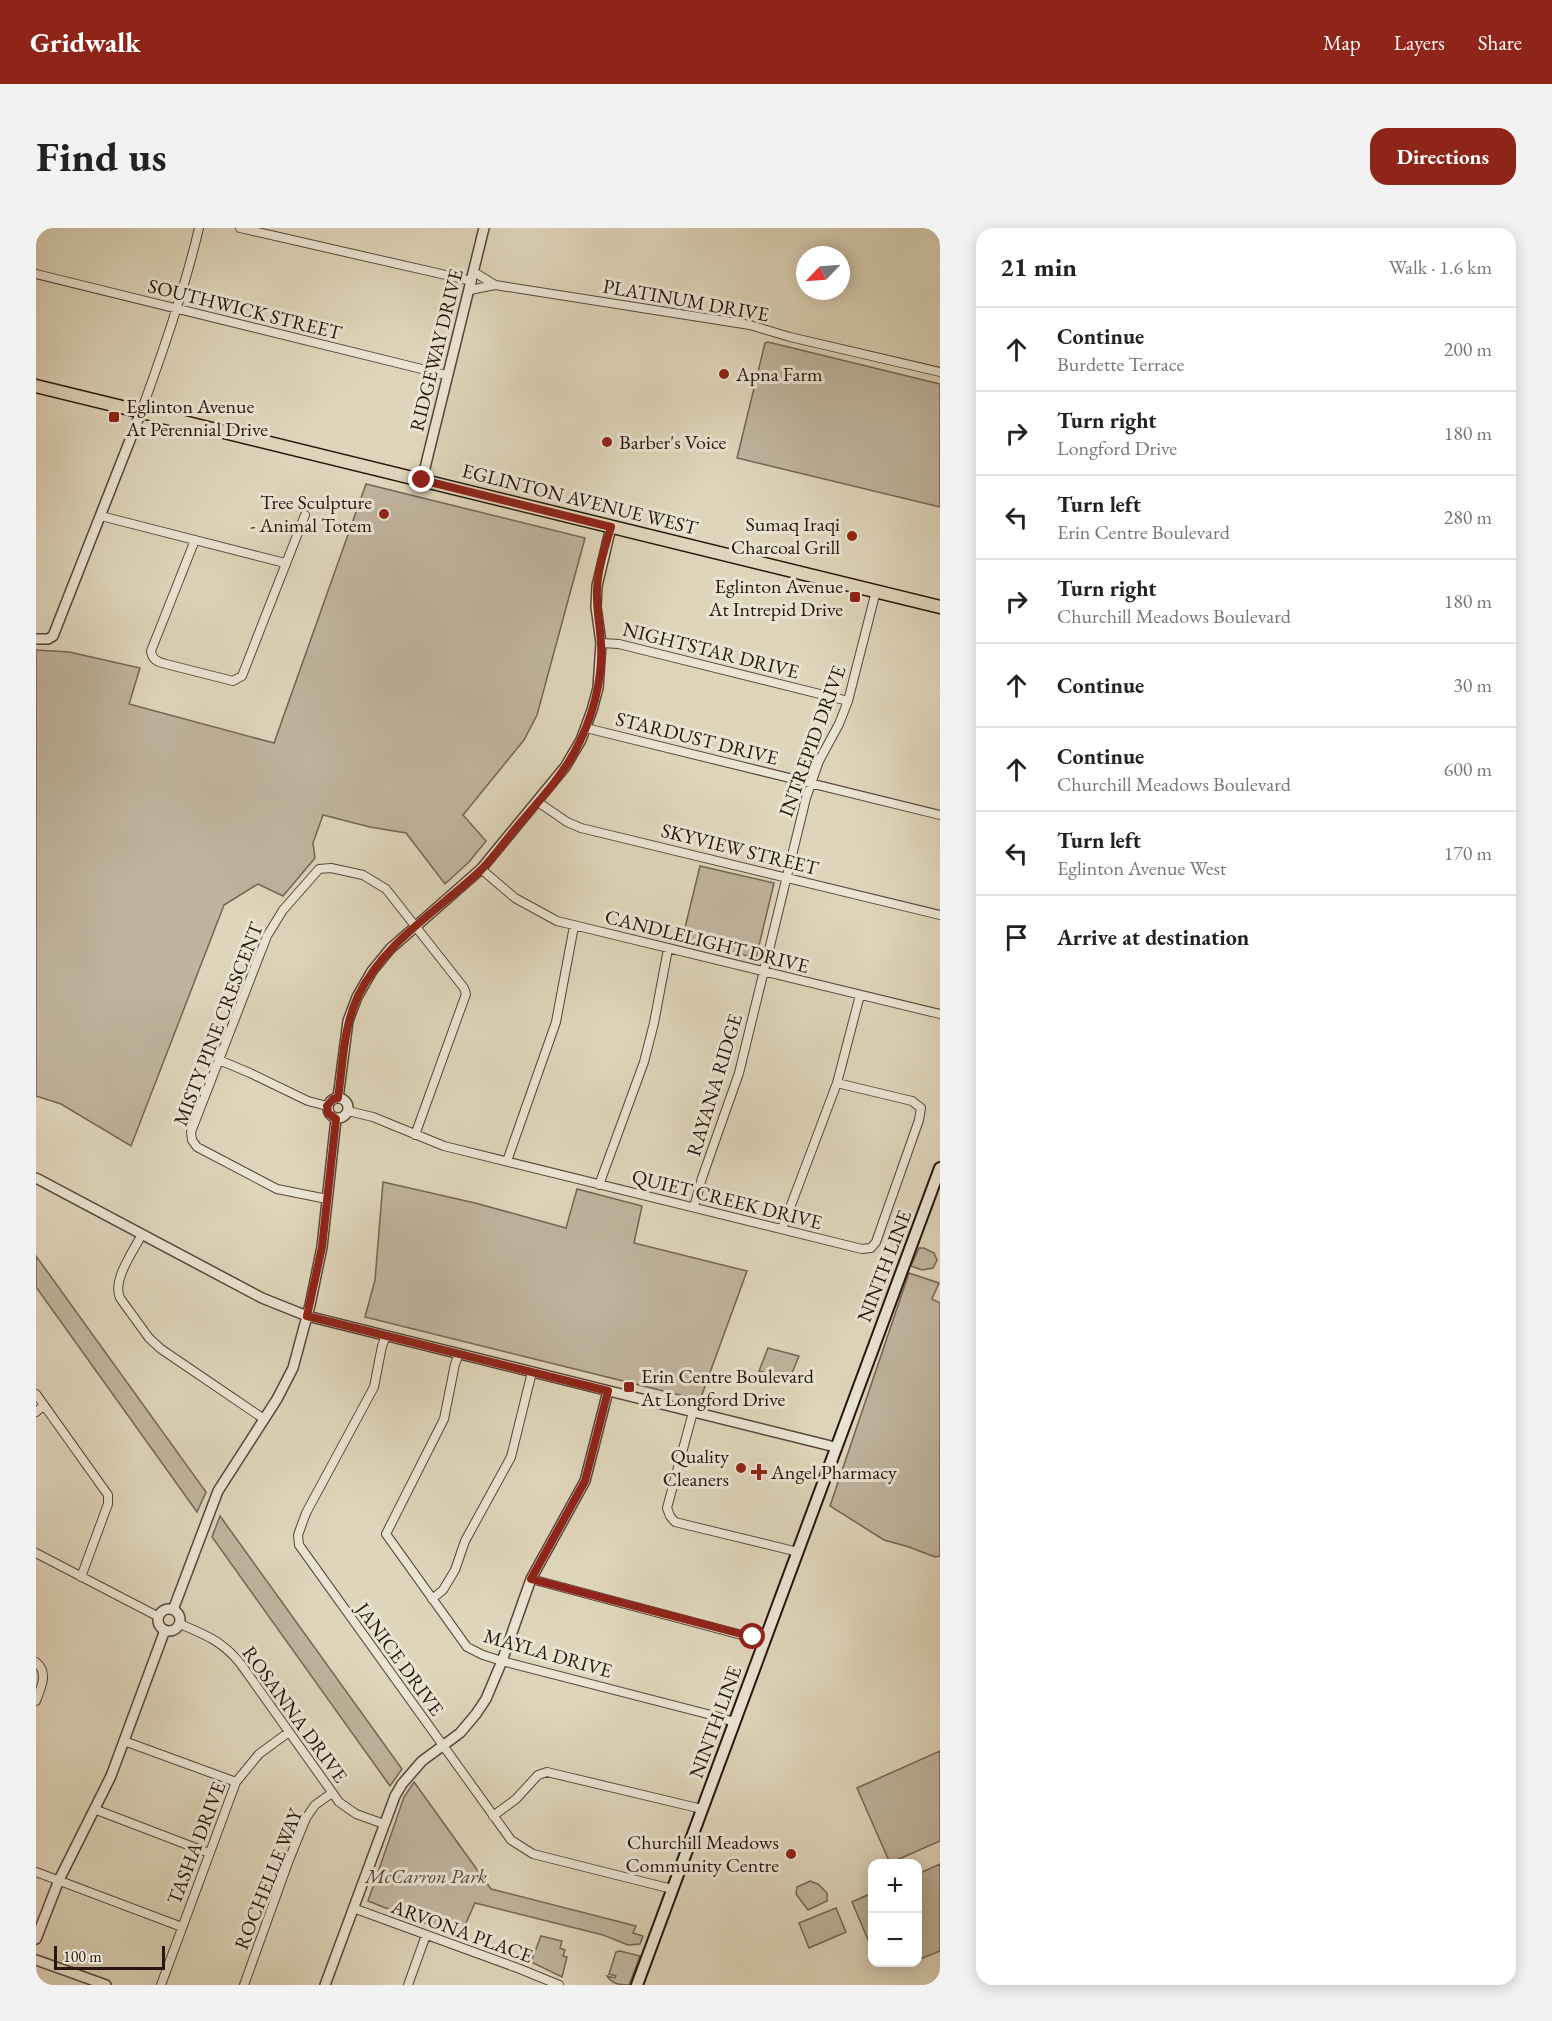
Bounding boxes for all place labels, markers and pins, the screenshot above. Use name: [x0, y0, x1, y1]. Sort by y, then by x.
place label: Apna Farm: [735, 361, 823, 387]
marker: Apna Farm: [717, 367, 731, 381]
place label: Eglinton Avenue At Perennial Drive: [125, 393, 268, 442]
marker: Eglinton Avenue At Perennial Drive: [107, 410, 121, 424]
place label: Barber's Voice: [619, 429, 727, 455]
marker: Barber's Voice: [600, 435, 614, 449]
place label: Tree Sculpture - Animal Totem: [250, 489, 372, 538]
marker: Tree Sculpture - Animal Totem: [377, 507, 391, 521]
place label: Sumaq Iraqi Charcoal Grill: [731, 511, 840, 560]
marker: Sumaq Iraqi Charcoal Grill: [845, 529, 859, 543]
place label: Eglinton Avenue At Intrepid Drive: [708, 573, 843, 622]
marker: Eglinton Avenue At Intrepid Drive: [848, 590, 862, 604]
place label: Erin Centre Boulevard At Longford Drive: [640, 1363, 815, 1412]
marker: Erin Centre Boulevard At Longford Drive: [622, 1380, 636, 1394]
place label: Quality Cleaners: [663, 1443, 729, 1492]
place label: Angel Pharmacy: [770, 1459, 897, 1485]
marker: Quality Cleaners: [734, 1461, 748, 1475]
marker: Angel Pharmacy: [752, 1465, 766, 1479]
place label: Churchill Meadows Community Centre: [625, 1829, 779, 1878]
marker: Churchill Meadows Community Centre: [784, 1847, 798, 1861]

